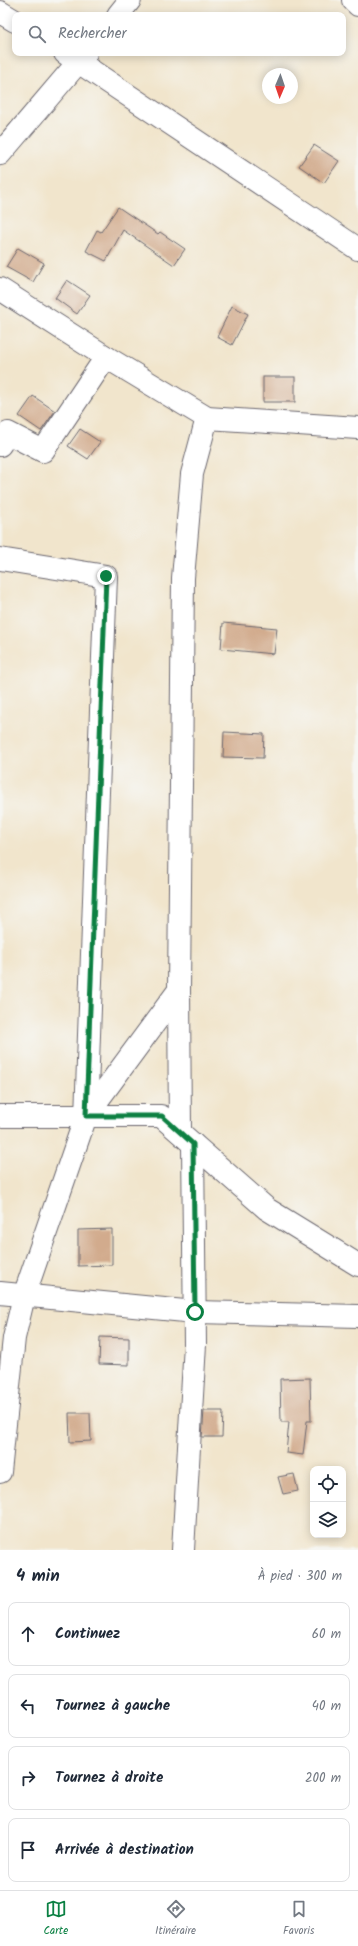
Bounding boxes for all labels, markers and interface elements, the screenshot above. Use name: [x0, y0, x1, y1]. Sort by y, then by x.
search box: [12, 12, 346, 56]
text: Rechercher: [58, 22, 126, 46]
icon: search: [26, 23, 48, 45]
north arrow: [262, 68, 298, 104]
route end: [97, 567, 115, 585]
route start: [186, 1303, 204, 1321]
map controls: [310, 1466, 346, 1538]
button: locate: [310, 1466, 346, 1502]
button: layers: [310, 1502, 346, 1538]
text: 4 min: [16, 1563, 60, 1590]
text: À pied · 300 m: [258, 1566, 342, 1587]
text: Continuez: [55, 1622, 120, 1646]
icon: ahead: [17, 1623, 39, 1645]
text: 60 m: [312, 1624, 341, 1645]
text: Tournez à gauche: [55, 1694, 170, 1718]
icon: left: [17, 1695, 39, 1717]
text: 40 m: [312, 1696, 341, 1717]
text: Tournez à droite: [55, 1766, 163, 1790]
icon: right: [17, 1767, 39, 1789]
text: 200 m: [305, 1768, 341, 1789]
text: Arrivée à destination: [55, 1838, 194, 1862]
icon: arrive: [17, 1839, 39, 1861]
tab: Carte: [43, 1898, 68, 1940]
tab: Itinéraire: [155, 1898, 196, 1940]
tab: Favoris: [283, 1898, 315, 1940]

